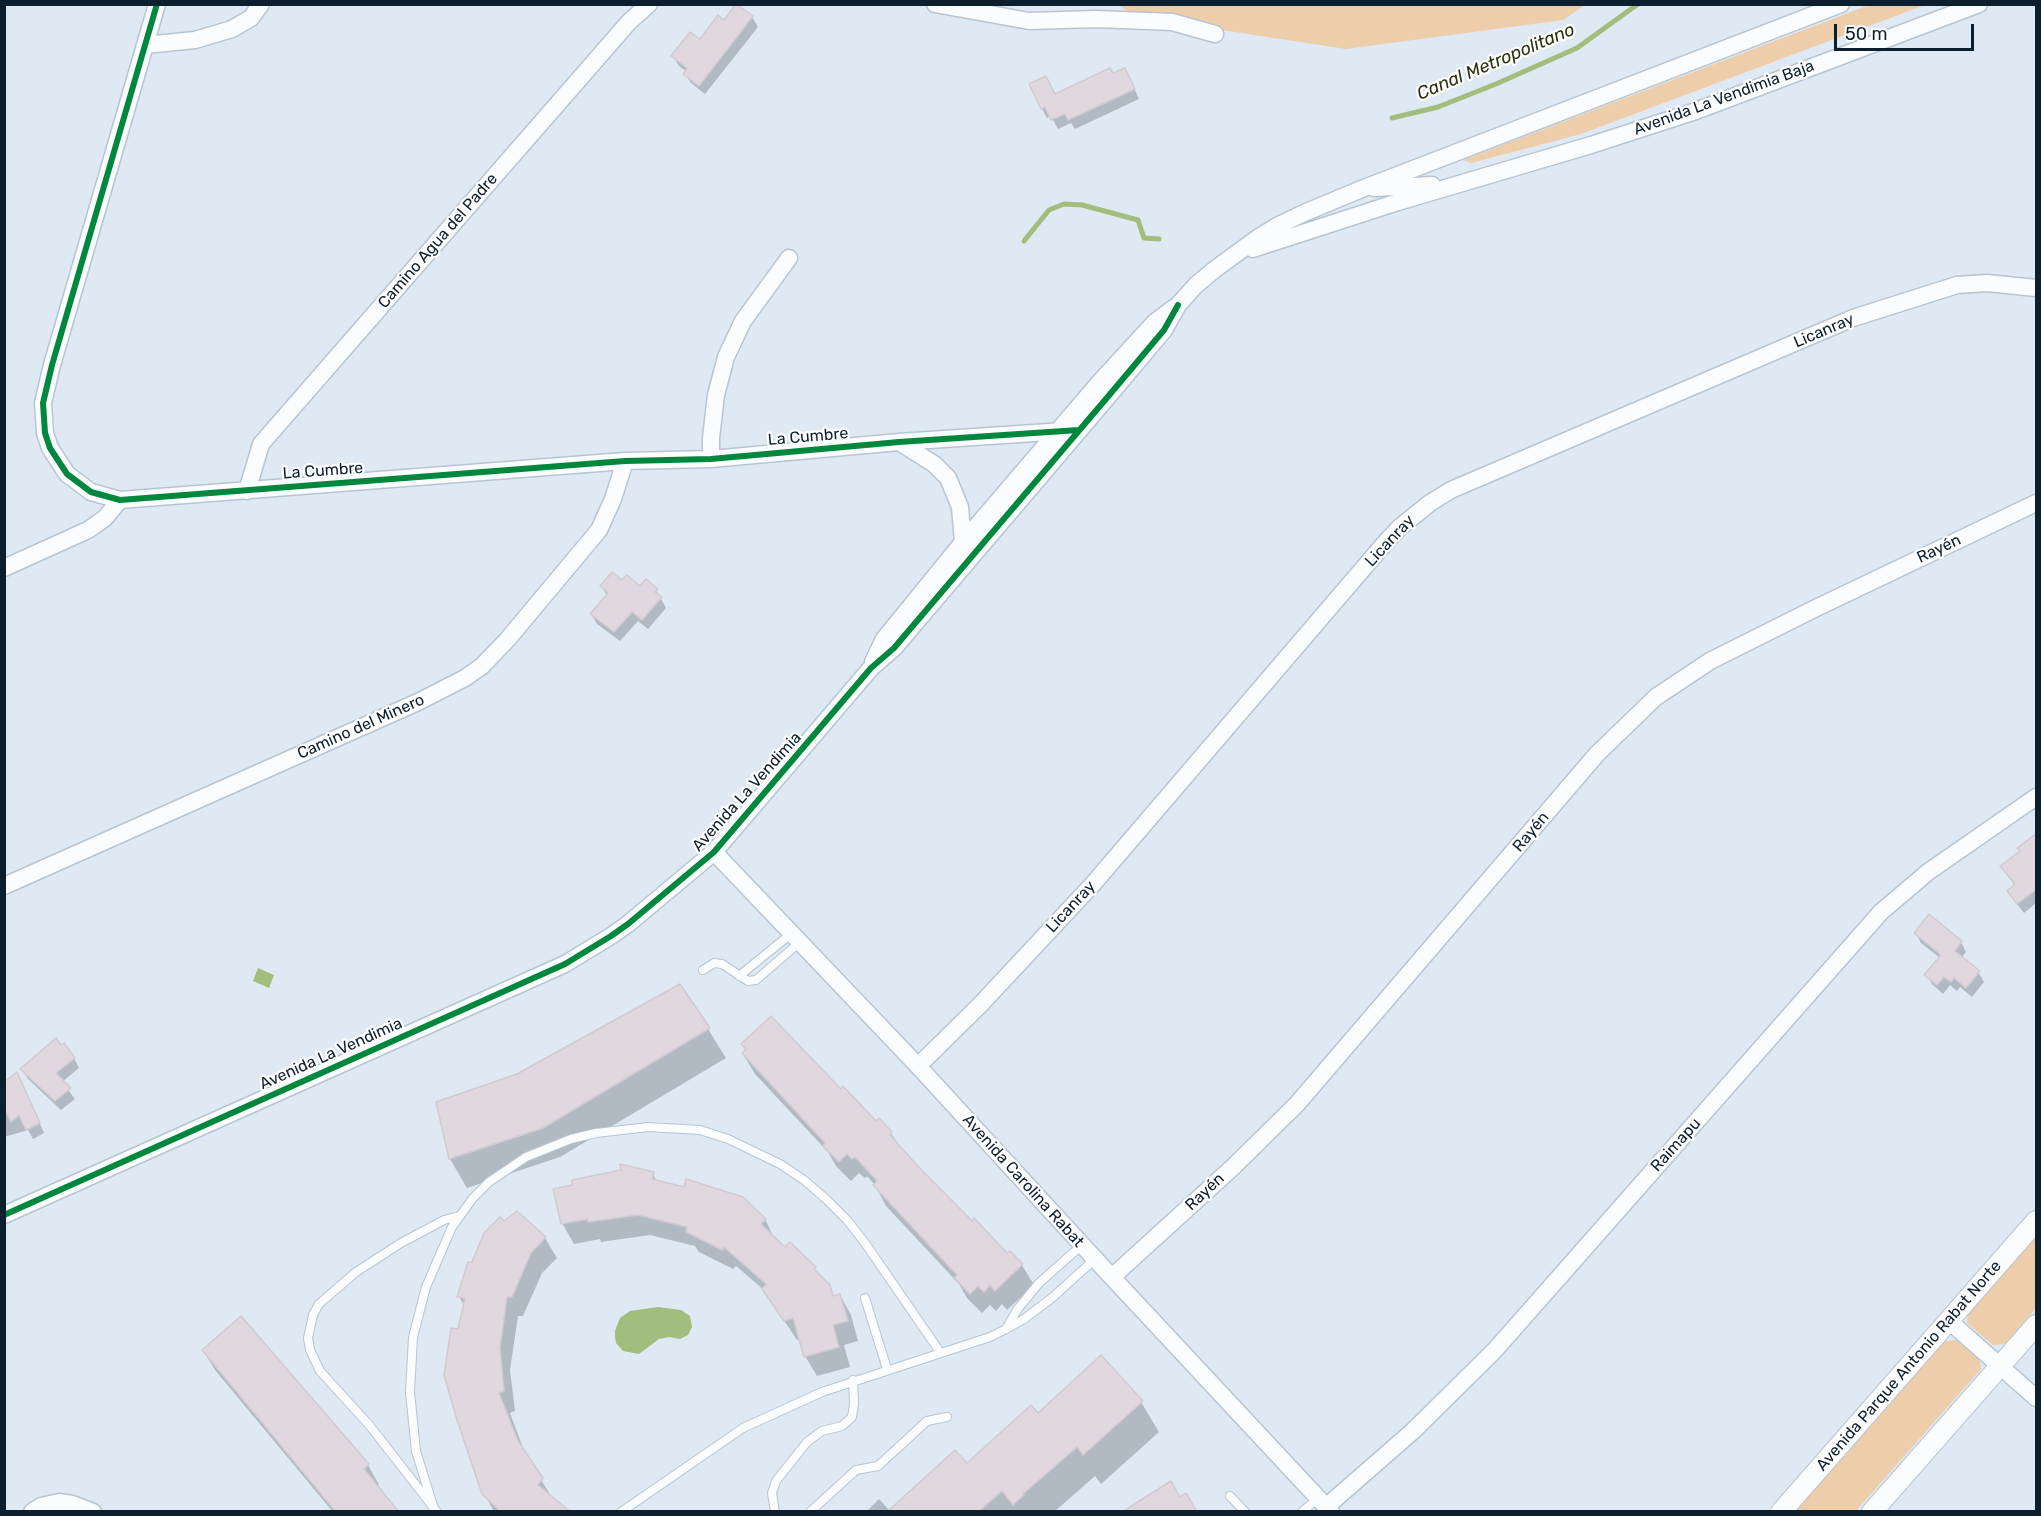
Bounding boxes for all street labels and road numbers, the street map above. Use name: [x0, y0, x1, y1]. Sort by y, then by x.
street label: Avenida La Vendimia Baja: [1631, 56, 1817, 140]
street label: Camino Agua del Padre: [374, 170, 502, 312]
street label: Licanray: [1791, 310, 1857, 352]
street label: La Cumbre: [767, 424, 849, 450]
street label: La Cumbre: [282, 459, 364, 483]
street label: Licanray: [1361, 511, 1419, 571]
street label: Rayén: [1914, 531, 1964, 567]
street label: Camino del Minero: [295, 690, 427, 764]
street label: Avenida La Vendimia: [688, 728, 806, 856]
street label: Rayén: [1509, 808, 1553, 856]
street label: Licanray: [1042, 877, 1100, 937]
street label: Avenida La Vendimia: [257, 1014, 405, 1094]
street label: Avenida Carolina Rabat: [958, 1111, 1088, 1251]
street label: Raimapu: [1647, 1114, 1705, 1176]
street label: Rayén: [1182, 1169, 1228, 1215]
street label: Avenida Parque Antonio Rabat Norte: [1812, 1257, 2006, 1475]

